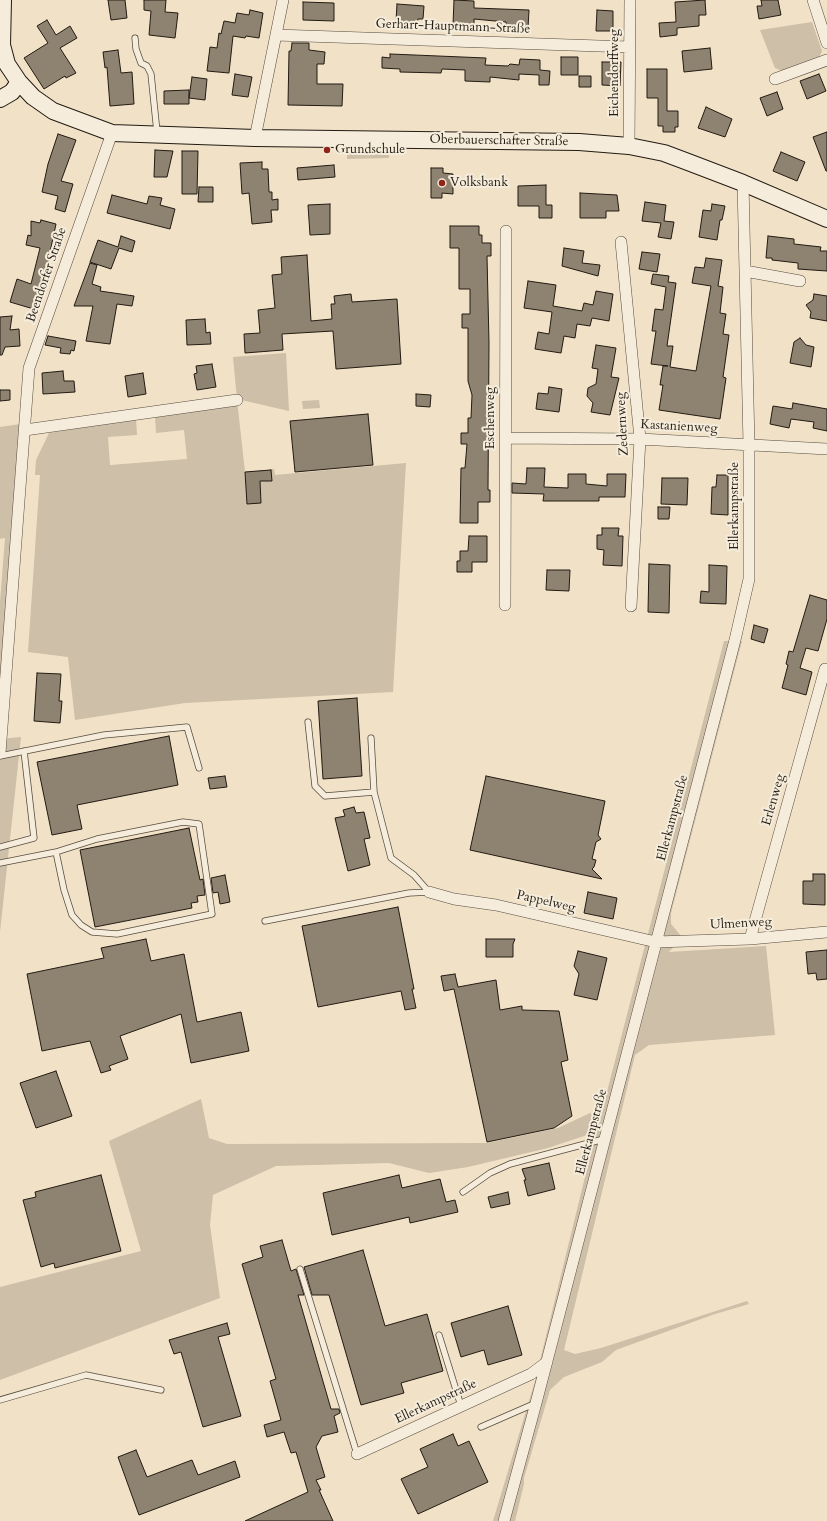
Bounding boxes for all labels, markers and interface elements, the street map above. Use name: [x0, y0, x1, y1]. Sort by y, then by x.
street label: Gerhart-Hauptmann-Straße: [375, 17, 531, 37]
street label: Eichendorffweg: [607, 29, 623, 117]
street label: Oberbauerschafter Straße: [429, 132, 569, 150]
place label: Grundschule: [335, 142, 405, 158]
marker: Grundschule: [322, 145, 332, 155]
place label: Volksbank: [450, 175, 508, 191]
marker: Volksbank: [437, 178, 447, 188]
street label: Beendorfer Straße: [23, 225, 71, 325]
street label: Eschenweg: [483, 387, 499, 449]
street label: Zedernweg: [614, 392, 632, 456]
street label: Kastanienweg: [640, 417, 718, 437]
street label: Ellerkampstraße: [727, 462, 743, 550]
street label: Erlenweg: [759, 772, 789, 828]
street label: Ellerkampstraße: [654, 773, 692, 863]
street label: Pappelweg: [515, 888, 577, 916]
street label: Ulmenweg: [710, 915, 772, 933]
street label: Ellerkampstraße: [573, 1087, 611, 1177]
street label: Ellerkampstraße: [393, 1376, 479, 1428]

